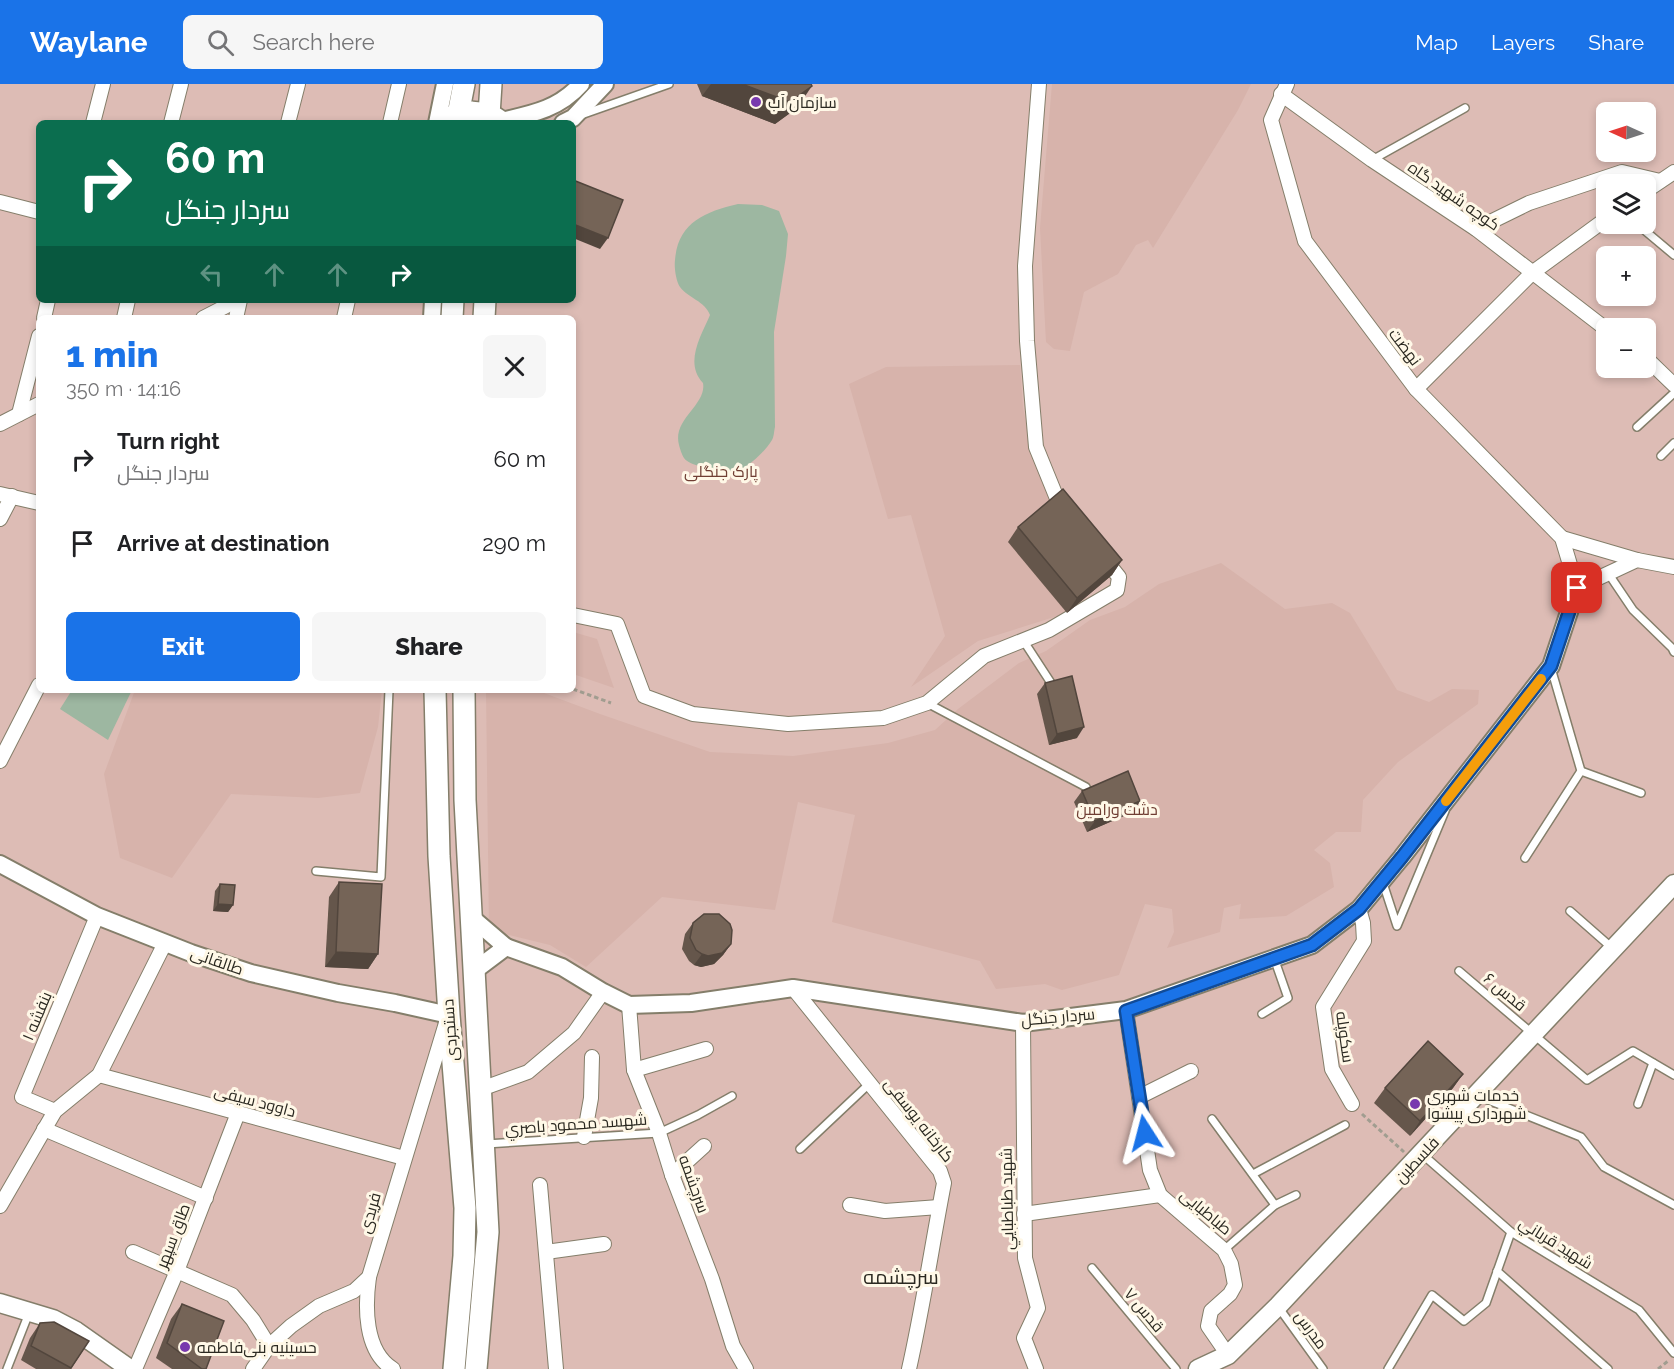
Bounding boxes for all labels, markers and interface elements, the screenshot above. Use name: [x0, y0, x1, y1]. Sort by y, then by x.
search box: [183, 15, 603, 69]
text: Waylane: [30, 26, 147, 59]
icon: search: [204, 26, 237, 59]
text: Search here: [252, 29, 375, 55]
text: Map: [1415, 30, 1458, 55]
text: Layers: [1491, 30, 1555, 55]
text: Share: [1588, 30, 1644, 55]
place label: سازمان آب: [768, 93, 837, 113]
marker: سازمان آب: [749, 95, 763, 109]
north arrow: [1596, 102, 1656, 162]
map controls: [1596, 102, 1656, 378]
text: 60 m: [165, 134, 265, 183]
icon: right: [66, 144, 144, 222]
street label: کوچه شهید گاه: [1403, 157, 1503, 236]
button: layers: [1596, 174, 1656, 234]
text: سردار جنگل: [165, 194, 290, 225]
button: +: [1596, 246, 1656, 306]
icon: left: [195, 258, 228, 291]
icon: ahead: [258, 258, 291, 291]
icon: ahead: [321, 258, 354, 291]
icon: right: [384, 258, 417, 291]
button: −: [1596, 318, 1656, 378]
street label: نهضت: [1384, 325, 1425, 370]
text: 1 min: [66, 333, 158, 375]
button: close: [483, 335, 546, 398]
text: 350 m · 14:16: [66, 377, 181, 401]
text: Turn right: [117, 428, 220, 454]
icon: right: [66, 443, 99, 476]
text: 60 m: [493, 446, 546, 472]
text: سردار جنگل: [117, 461, 210, 485]
park label: پارک جنگلی: [684, 462, 759, 483]
icon: arrive: [66, 527, 99, 560]
text: Arrive at destination: [117, 530, 330, 556]
text: 290 m: [482, 530, 546, 556]
pin: [1551, 562, 1602, 613]
icon: arrive: [1560, 571, 1593, 604]
button: Exit: [66, 612, 300, 681]
button: Share: [312, 612, 546, 681]
park label: دشت ورامین: [1076, 800, 1158, 820]
street label: طالقانی: [188, 943, 246, 980]
street label: قدس ۶: [1479, 969, 1530, 1016]
street label: بنفشه ۱: [18, 989, 56, 1043]
street label: دستجردی: [438, 998, 463, 1062]
street label: سردار جنگل: [1020, 1004, 1096, 1031]
street label: سکوپله: [1330, 1010, 1358, 1064]
street label: کارخانه یوسفی: [880, 1074, 958, 1166]
street label: داوود سیفی: [212, 1081, 298, 1122]
place label: خدمات شهری شهرداری پیشوا: [1427, 1086, 1527, 1125]
marker: خدمات شهری شهرداری پیشوا: [1408, 1097, 1422, 1111]
position arrow: [1113, 1101, 1177, 1165]
street label: شهسد محمود باصري: [504, 1110, 648, 1142]
street label: فلسطین: [1391, 1133, 1444, 1188]
street label: شهيد طباطبايي: [997, 1148, 1021, 1250]
street label: سرچشمه: [673, 1152, 713, 1216]
street label: طباطبایی: [1176, 1185, 1235, 1240]
street label: فریدی: [355, 1190, 386, 1236]
street label: طاق سپهر: [152, 1201, 195, 1272]
street label: شهيد قرباني: [1514, 1213, 1596, 1276]
district label: سرچشمه: [863, 1265, 939, 1290]
street label: قدس ۷: [1119, 1284, 1168, 1337]
street label: مدرس: [1290, 1307, 1331, 1353]
place label: حسینیه بنی‌فاطمه: [197, 1338, 317, 1358]
marker: حسینیه بنی‌فاطمه: [178, 1340, 192, 1354]

